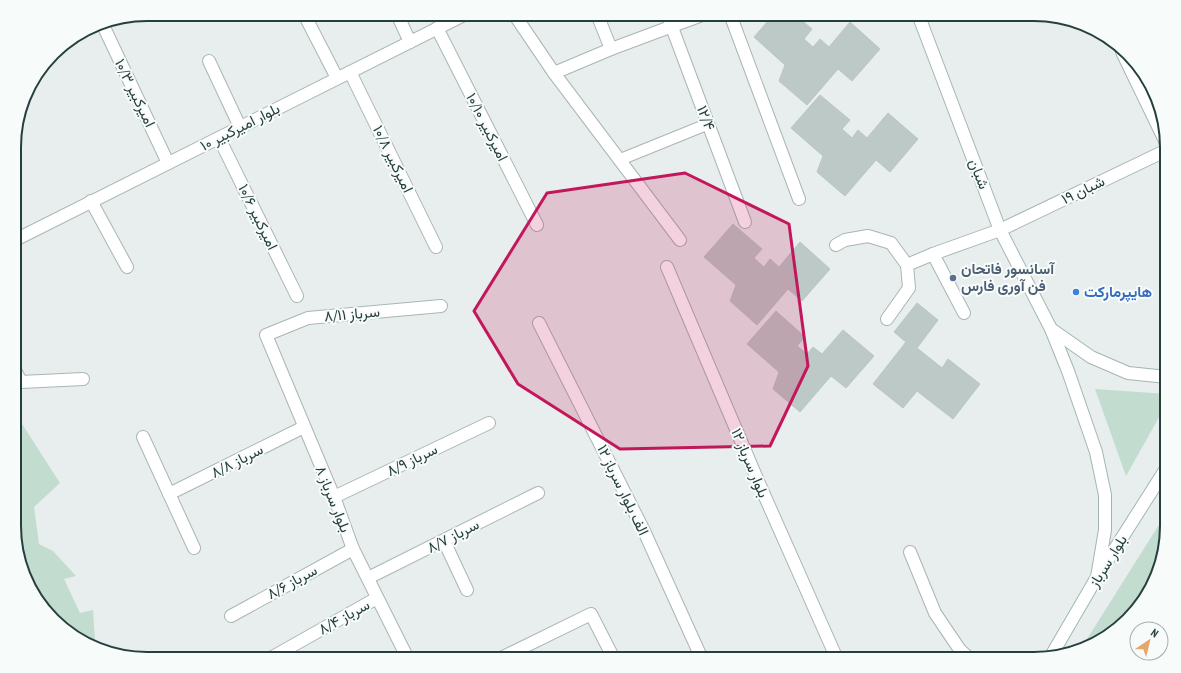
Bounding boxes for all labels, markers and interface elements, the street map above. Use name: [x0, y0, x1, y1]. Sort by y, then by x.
street label: ۱۰/۳ امیرکبیر: [111, 56, 160, 130]
street label: ۱۰/۱۰ امیرکبیر: [462, 89, 513, 164]
street label: ۱۰ بلوار امیرکبیر: [197, 98, 283, 155]
street label: ۱۲/۴: [693, 103, 720, 133]
street label: ۱۰/۸ امیرکبیر: [369, 122, 418, 196]
street label: شبان: [965, 156, 994, 192]
street label: ۱۹ شبان: [1058, 171, 1108, 208]
street label: ۱۰/۶ امیرکبیر: [234, 181, 283, 253]
place label: آسانسور فاتحان فن آوری فارس: [961, 259, 1055, 295]
marker: آسانسور فاتحان فن آوری فارس: [948, 273, 958, 283]
place label: هایپرمارکت: [1084, 282, 1152, 302]
marker: هایپرمارکت: [1071, 287, 1081, 297]
street label: ۸/۱۱ سرباز: [323, 302, 381, 325]
street label: ۱۲ بلوار سرباز: [727, 425, 774, 500]
street label: ۸/۸ سرباز: [207, 439, 266, 482]
street label: ۸/۹ سرباز: [383, 439, 441, 480]
street label: ۱۲ الف بلوار سرباز: [593, 441, 654, 538]
street label: ۸ بلوار سرباز: [311, 463, 355, 535]
street label: ۸/۷ سرباز: [423, 514, 482, 557]
street label: بلوار سرباز: [1084, 531, 1131, 591]
street label: ۸/۶ سرباز: [263, 560, 320, 603]
street label: ۸/۴ سرباز: [315, 595, 373, 638]
north arrow: [1129, 621, 1169, 661]
text: N: [1148, 625, 1161, 640]

